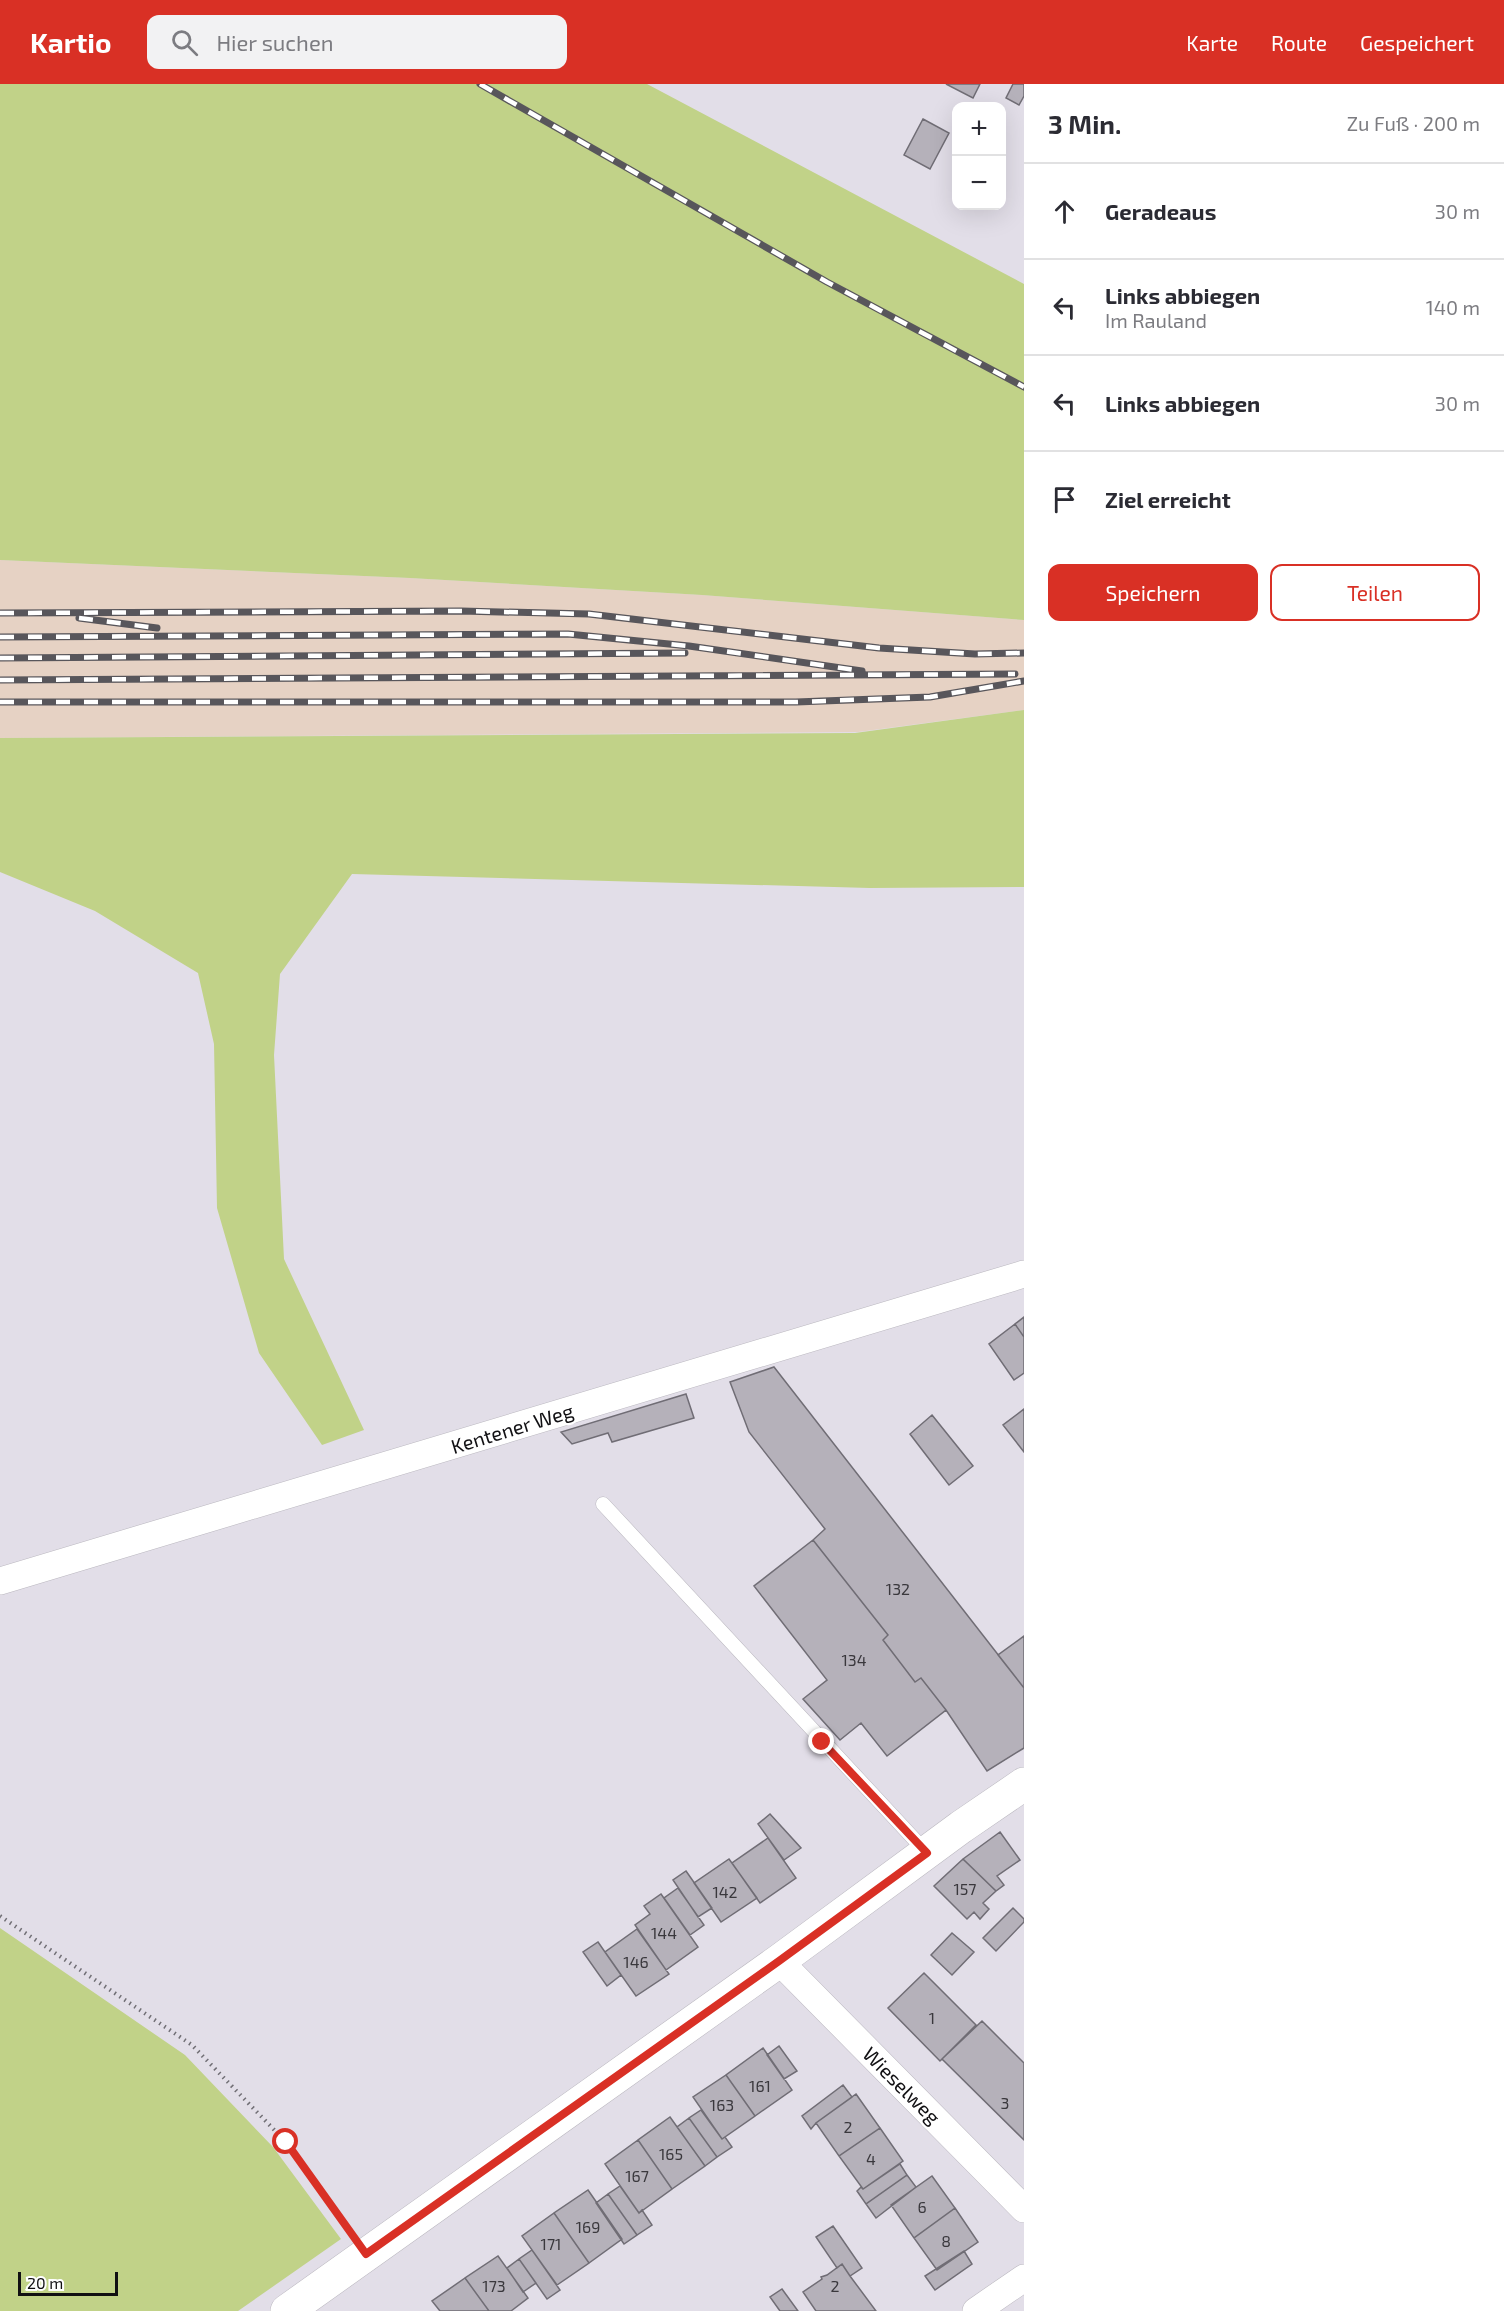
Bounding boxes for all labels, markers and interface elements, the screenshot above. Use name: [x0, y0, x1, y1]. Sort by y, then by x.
search box: [147, 15, 567, 69]
text: Kartio: [30, 25, 111, 59]
icon: search: [168, 26, 201, 59]
text: Hier suchen: [216, 29, 334, 55]
text: Karte: [1186, 30, 1238, 55]
text: Route: [1271, 30, 1327, 55]
text: Gespeichert: [1360, 30, 1474, 55]
map controls: [952, 102, 1006, 210]
button: +: [952, 102, 1006, 156]
text: 3 Min.: [1048, 108, 1121, 139]
text: Zu Fuß · 200 m: [1347, 111, 1480, 135]
button: −: [952, 156, 1006, 210]
icon: ahead: [1048, 195, 1081, 228]
text: Geradeaus: [1105, 198, 1216, 224]
text: 30 m: [1435, 199, 1480, 223]
text: Links abbiegen: [1105, 282, 1260, 308]
icon: left: [1048, 291, 1081, 324]
text: 140 m: [1426, 295, 1480, 319]
text: Im Rauland: [1105, 308, 1207, 332]
icon: left: [1048, 387, 1081, 420]
text: Links abbiegen: [1105, 390, 1260, 416]
text: 30 m: [1435, 391, 1480, 415]
icon: arrive: [1048, 483, 1081, 516]
text: Ziel erreicht: [1105, 486, 1231, 512]
button: Speichern: [1048, 564, 1258, 621]
button: Teilen: [1270, 564, 1480, 621]
street label: Kentener Weg: [448, 1398, 576, 1458]
house number: 132: [886, 1579, 910, 1598]
house number: 134: [841, 1650, 867, 1669]
route end: [808, 1728, 834, 1754]
house number: 157: [953, 1879, 977, 1898]
house number: 142: [712, 1882, 738, 1901]
house number: 144: [651, 1923, 677, 1942]
house number: 146: [623, 1952, 649, 1971]
house number: 1: [929, 2008, 935, 2027]
street label: Wieselweg: [858, 2041, 946, 2129]
house number: 161: [749, 2076, 771, 2095]
house number: 3: [1001, 2093, 1009, 2112]
house number: 163: [710, 2095, 734, 2114]
house number: 2: [844, 2117, 853, 2136]
route start: [272, 2128, 298, 2154]
house number: 165: [659, 2144, 683, 2163]
house number: 4: [866, 2149, 876, 2168]
house number: 167: [625, 2166, 649, 2185]
house number: 6: [917, 2197, 927, 2216]
house number: 169: [576, 2217, 600, 2236]
house number: 8: [941, 2231, 951, 2250]
house number: 171: [541, 2234, 561, 2253]
scale bar: [18, 2269, 118, 2296]
text: 20 m: [27, 2273, 63, 2292]
house number: 173: [482, 2276, 506, 2295]
house number: 2: [831, 2276, 840, 2295]

